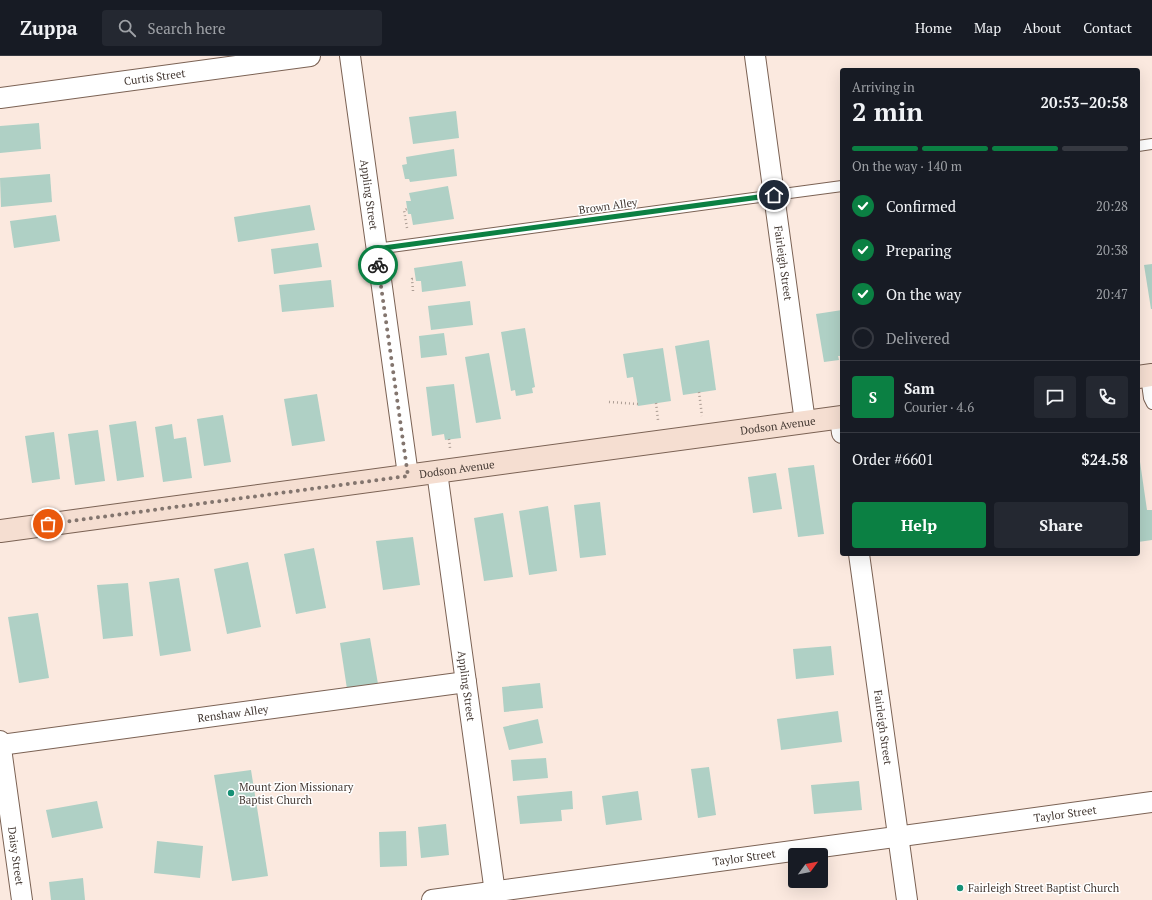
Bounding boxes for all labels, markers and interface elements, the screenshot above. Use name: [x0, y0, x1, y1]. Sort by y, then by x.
search box: [102, 10, 382, 46]
text: Zuppa: [20, 15, 78, 40]
icon: search: [116, 17, 138, 39]
text: Search here: [148, 18, 226, 38]
text: Home: [915, 18, 952, 37]
text: Map: [974, 18, 1001, 37]
text: About: [1023, 18, 1061, 37]
text: Contact: [1083, 18, 1132, 37]
street label: Curtis Street: [123, 66, 186, 88]
text: Arriving in: [852, 78, 915, 96]
text: 20:53–20:58: [1041, 92, 1128, 112]
text: 2 min: [852, 94, 923, 128]
text: On the way · 140 m: [852, 157, 962, 175]
street label: Appling Street: [357, 159, 381, 231]
pin: [757, 178, 791, 212]
icon: home: [763, 184, 785, 206]
street label: Brown Alley: [578, 195, 639, 217]
icon: check: [852, 195, 874, 217]
text: Confirmed: [886, 196, 956, 216]
text: 20:28: [1096, 197, 1128, 215]
street label: Fairleigh Street: [771, 225, 795, 301]
icon: check: [852, 239, 874, 261]
text: Preparing: [886, 240, 951, 260]
text: 20:38: [1096, 241, 1128, 259]
courier: [358, 245, 398, 285]
icon: bike: [367, 254, 389, 276]
icon: check: [852, 283, 874, 305]
text: On the way: [886, 284, 961, 304]
text: 20:47: [1096, 285, 1128, 303]
text: Delivered: [886, 328, 950, 348]
button: chat: [1034, 376, 1076, 418]
button: phone: [1086, 376, 1128, 418]
text: Sam: [904, 378, 935, 398]
text: S: [869, 387, 877, 407]
text: Courier · 4.6: [904, 398, 974, 416]
street label: Dodson Avenue: [739, 414, 817, 438]
text: Order #6601: [852, 449, 934, 469]
text: $24.58: [1081, 449, 1128, 469]
street label: Dodson Avenue: [418, 457, 496, 481]
button: Help: [852, 502, 986, 548]
button: Share: [994, 502, 1128, 548]
pin: [31, 507, 65, 541]
icon: bag: [37, 513, 59, 535]
street label: Appling Street: [455, 650, 478, 722]
street label: Fairleigh Street: [871, 689, 895, 766]
street label: Renshaw Alley: [197, 702, 270, 725]
place label: Mount Zion Missionary Baptist Church: [239, 780, 354, 807]
marker: Mount Zion Missionary Baptist Church: [226, 788, 236, 798]
street label: Taylor Street: [1033, 803, 1097, 825]
street label: Daisy Street: [5, 826, 27, 886]
street label: Taylor Street: [712, 846, 776, 869]
north arrow: [788, 848, 828, 888]
map controls: [788, 848, 828, 888]
place label: Fairleigh Street Baptist Church: [968, 881, 1120, 895]
marker: Fairleigh Street Baptist Church: [955, 883, 965, 893]

